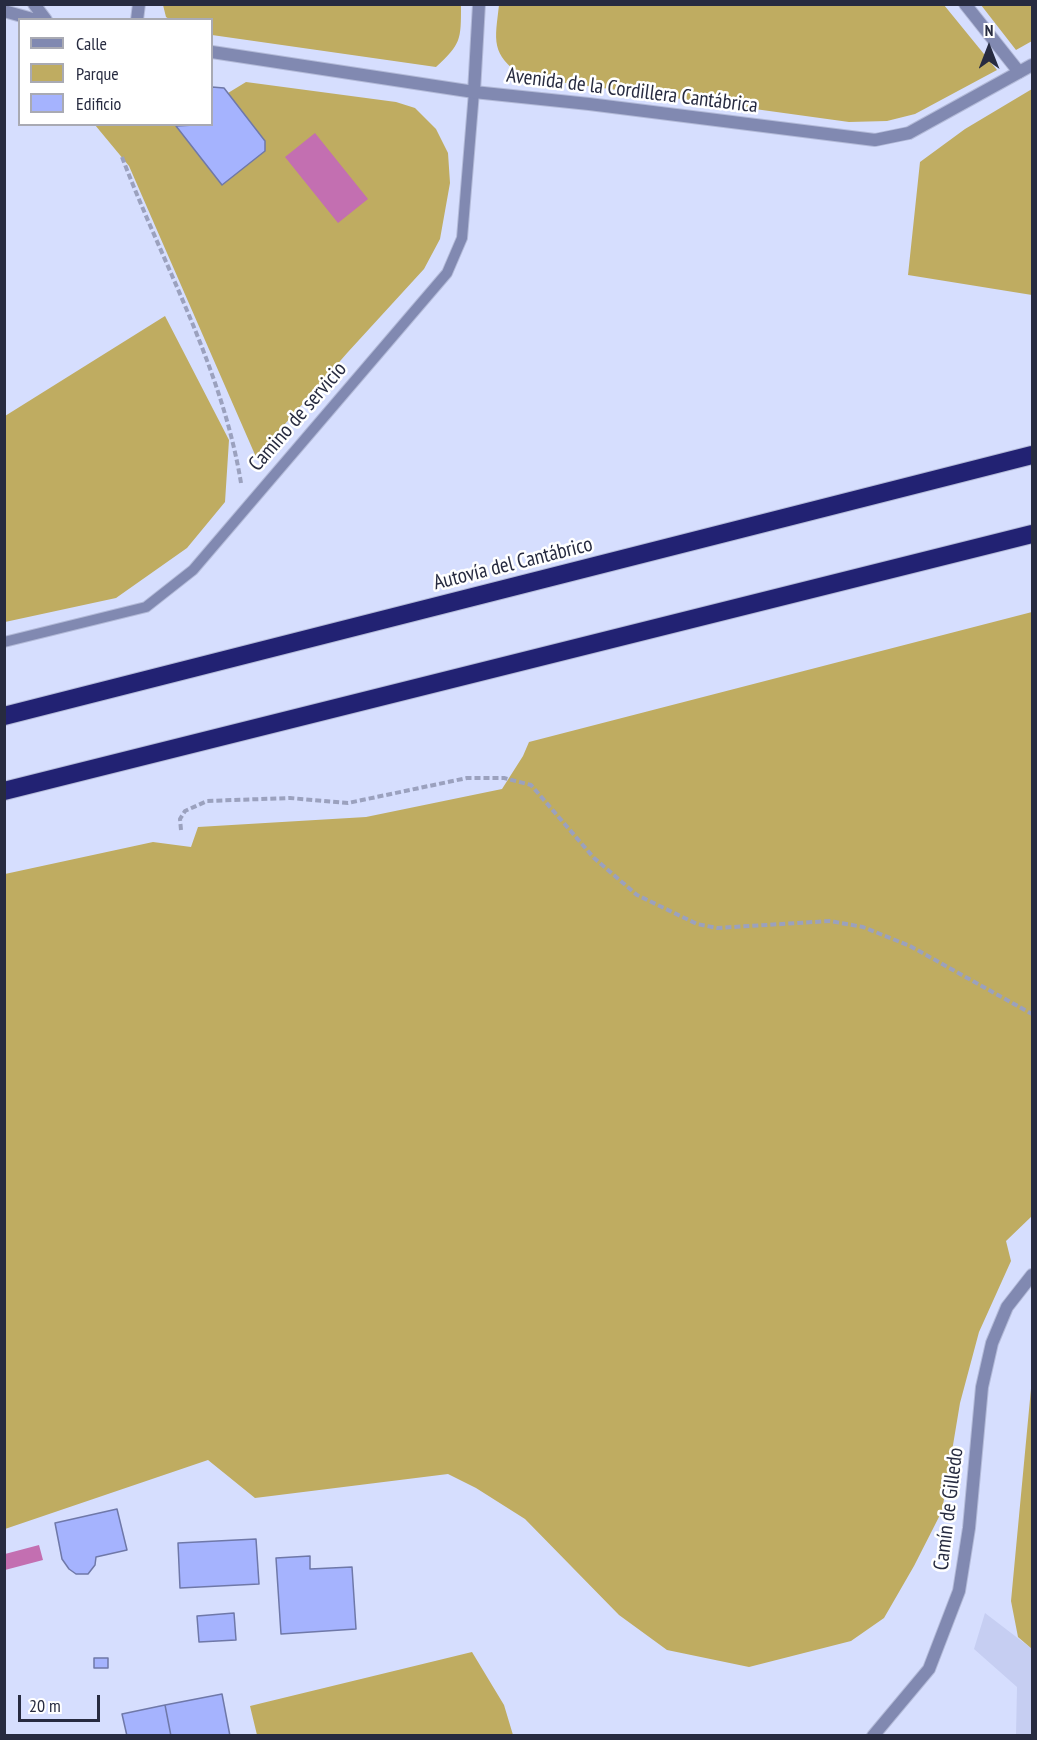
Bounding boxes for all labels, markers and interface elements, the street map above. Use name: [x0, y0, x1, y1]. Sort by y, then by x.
legend: [18, 18, 213, 126]
north arrow: [959, 18, 1019, 78]
text: N: [985, 20, 993, 40]
text: Calle: [76, 32, 107, 55]
text: Parque: [76, 62, 119, 85]
street label: Avenida de la Cordillera Cantábrica: [505, 63, 759, 119]
text: Edificio: [76, 92, 121, 115]
street label: Camino de servicio: [244, 357, 352, 477]
street label: Autovía del Cantábrico: [431, 532, 595, 596]
street label: Camín de Gilledo: [929, 1446, 969, 1572]
scale bar: [21, 1683, 104, 1721]
text: 20 m: [29, 1694, 61, 1717]

